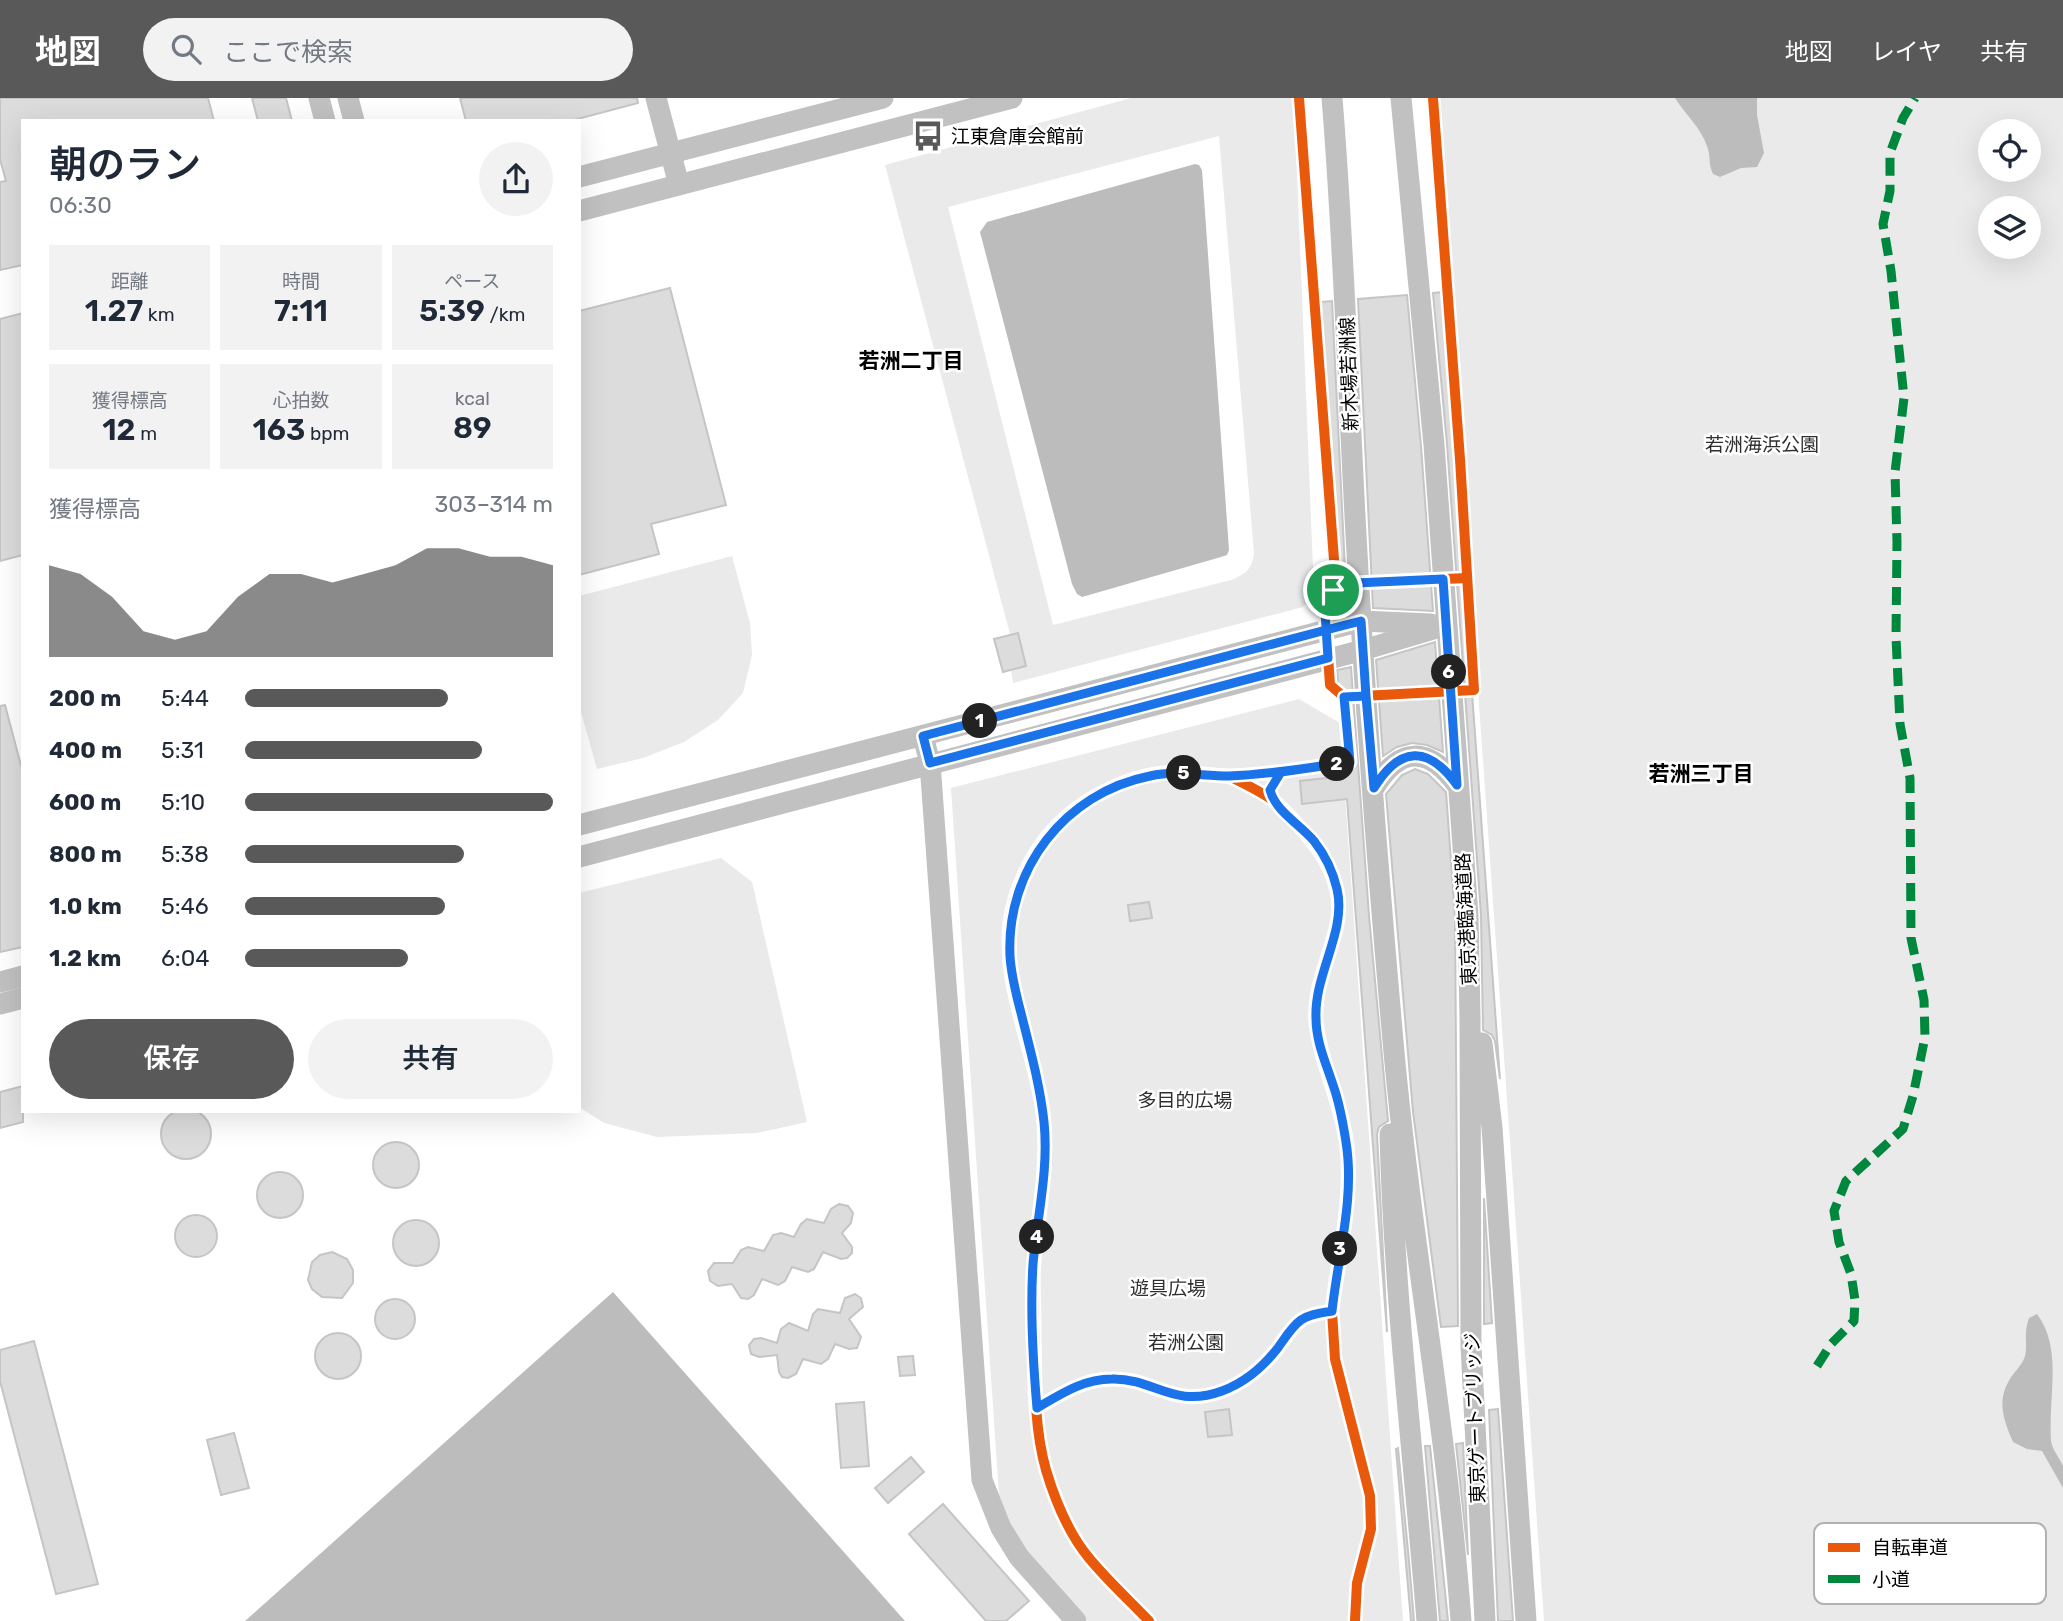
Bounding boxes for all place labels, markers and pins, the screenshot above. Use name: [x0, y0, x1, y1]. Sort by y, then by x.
bus stop icon: 江東倉庫会館前: [911, 119, 945, 153]
place label: 江東倉庫会館前: [951, 125, 1084, 148]
pin: [1303, 560, 1363, 620]
pin: 6: [1432, 654, 1466, 690]
pin: 1: [962, 704, 998, 738]
pin: 2: [1320, 746, 1354, 782]
pin: 5: [1166, 756, 1202, 790]
pin: 4: [1020, 1220, 1054, 1254]
pin: 3: [1322, 1232, 1358, 1266]

